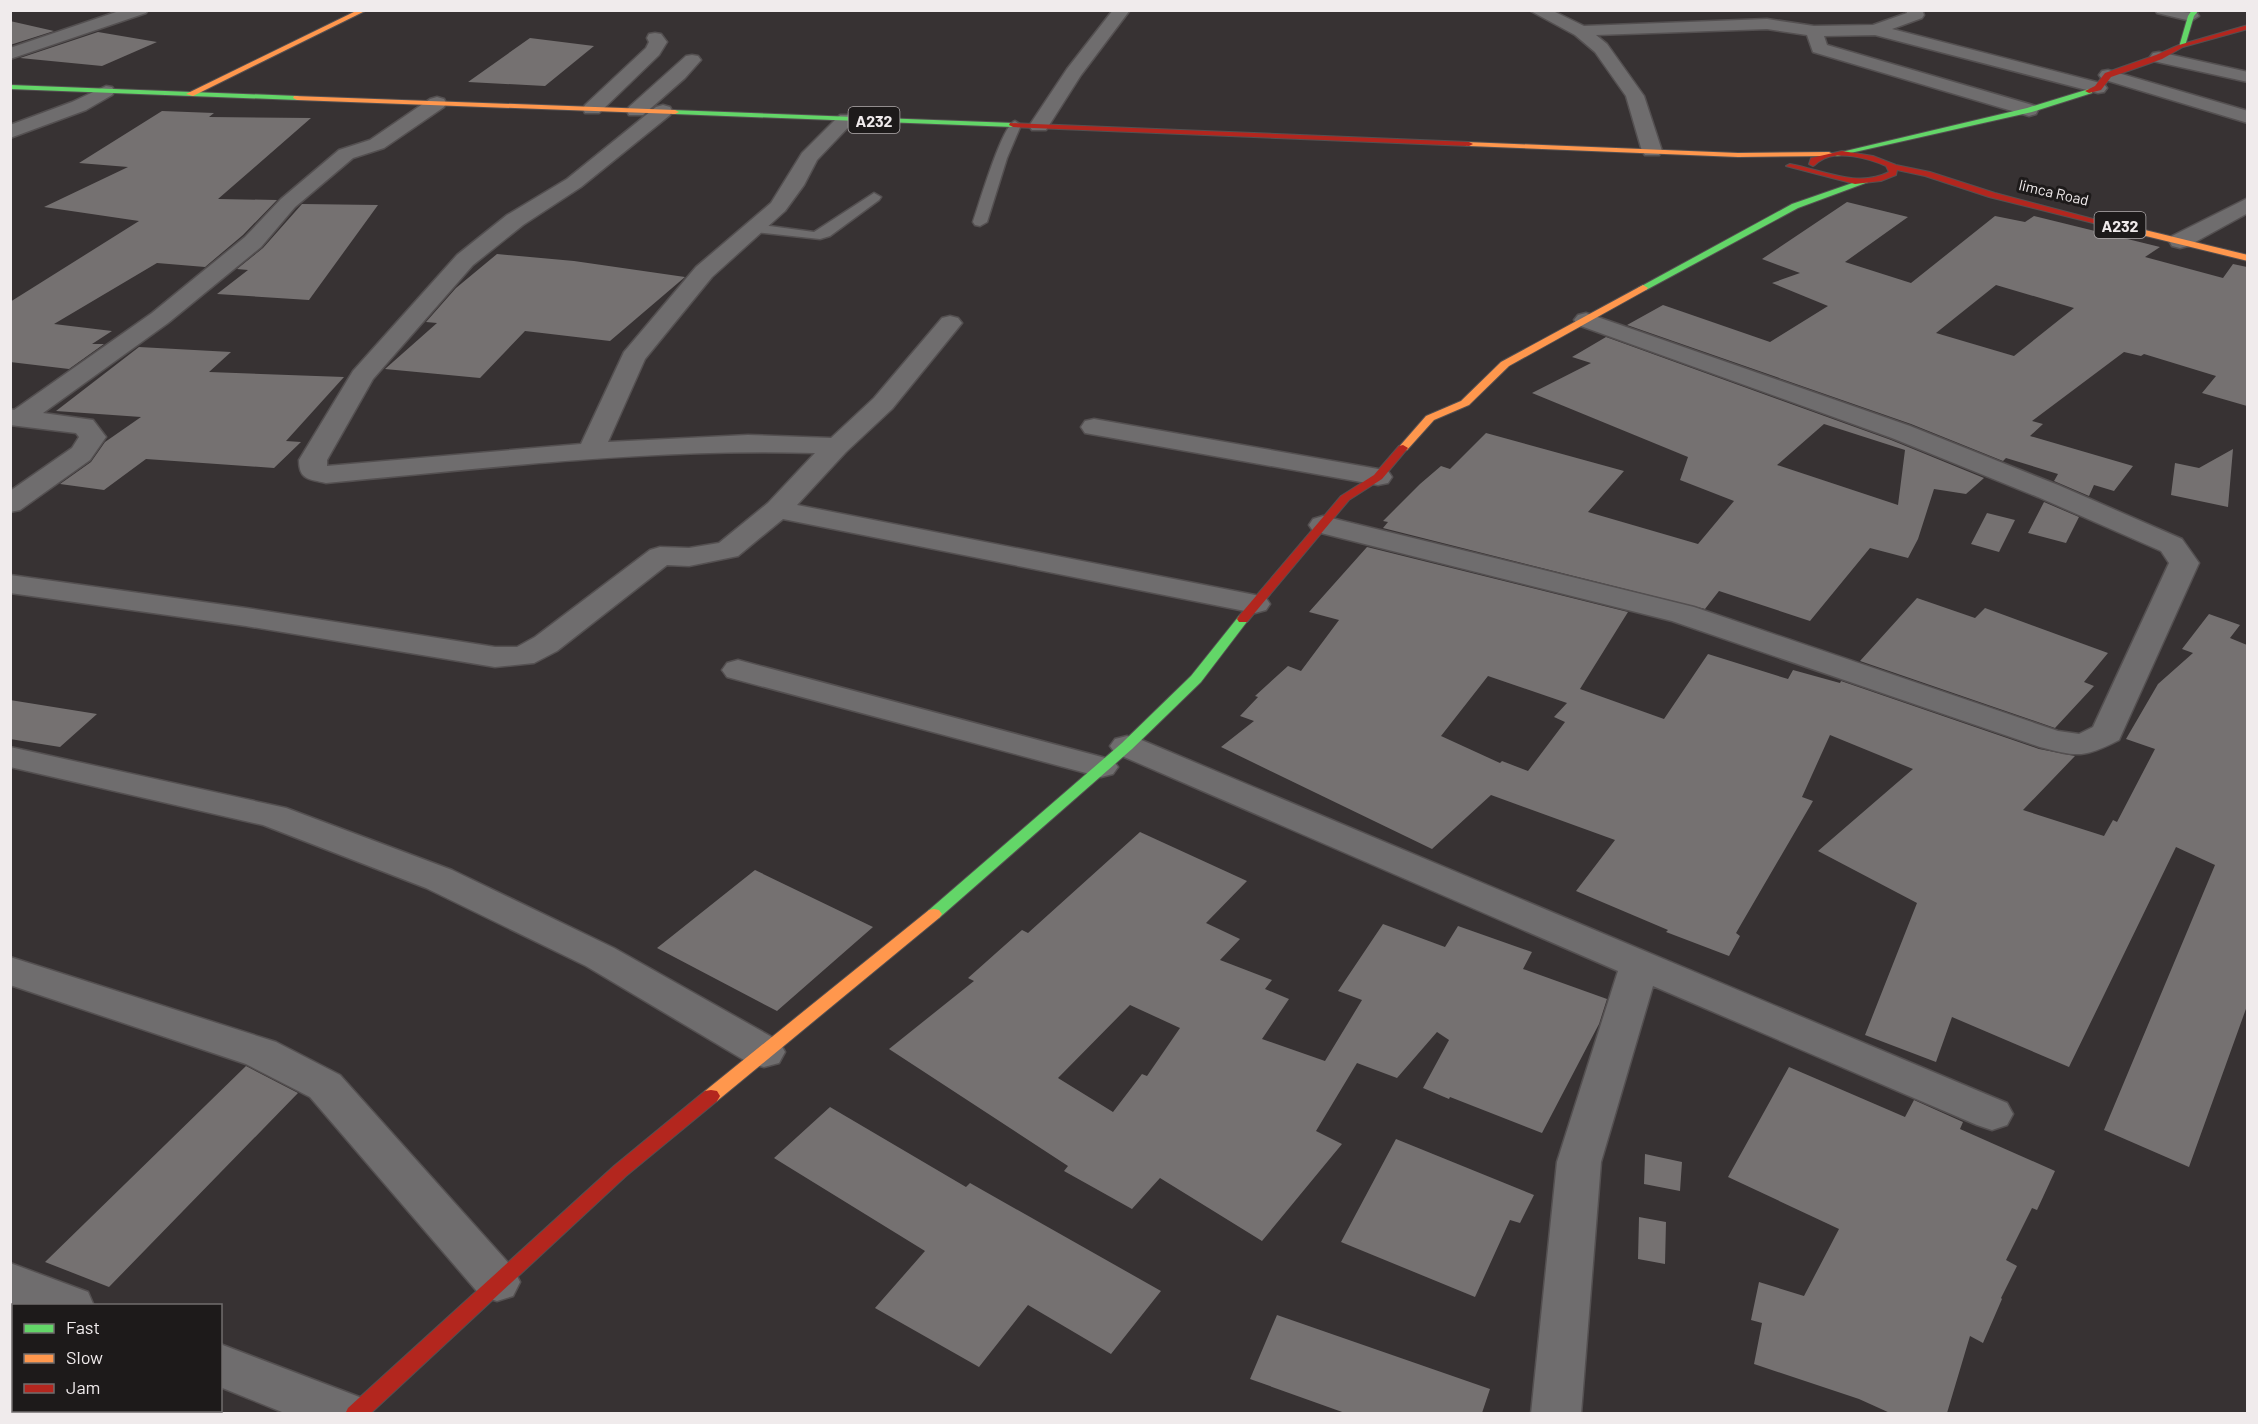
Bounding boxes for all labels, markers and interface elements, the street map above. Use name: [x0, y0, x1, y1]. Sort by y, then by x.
road number: A232: [848, 107, 900, 133]
street label: limca Road: [2017, 175, 2091, 209]
road number: A232: [2094, 212, 2146, 238]
legend: [12, 1304, 222, 1412]
text: Fast: [66, 1316, 100, 1338]
text: Slow: [66, 1346, 103, 1368]
text: Jam: [66, 1376, 100, 1398]

